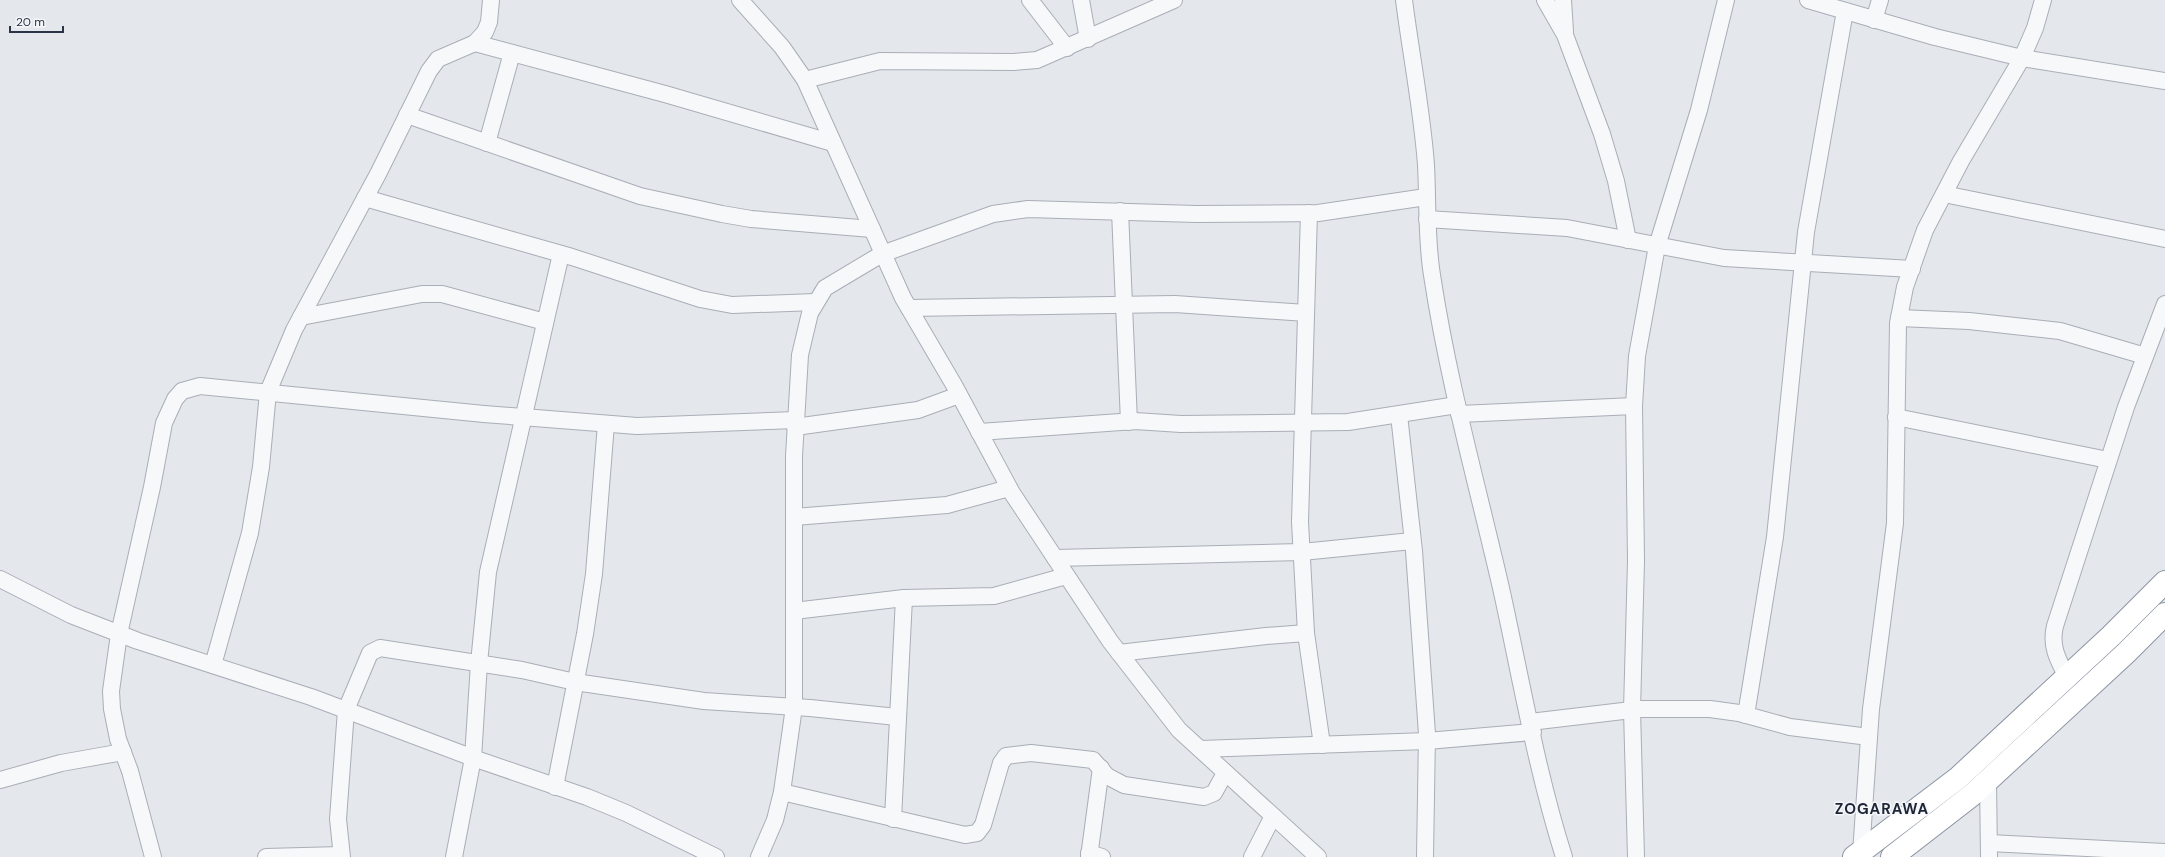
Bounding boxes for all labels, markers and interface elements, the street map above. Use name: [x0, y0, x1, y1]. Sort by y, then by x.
scale bar: [10, 8, 63, 34]
text: 20 m: [16, 14, 45, 30]
district label: ZOGARAWA: [1835, 799, 1929, 819]

